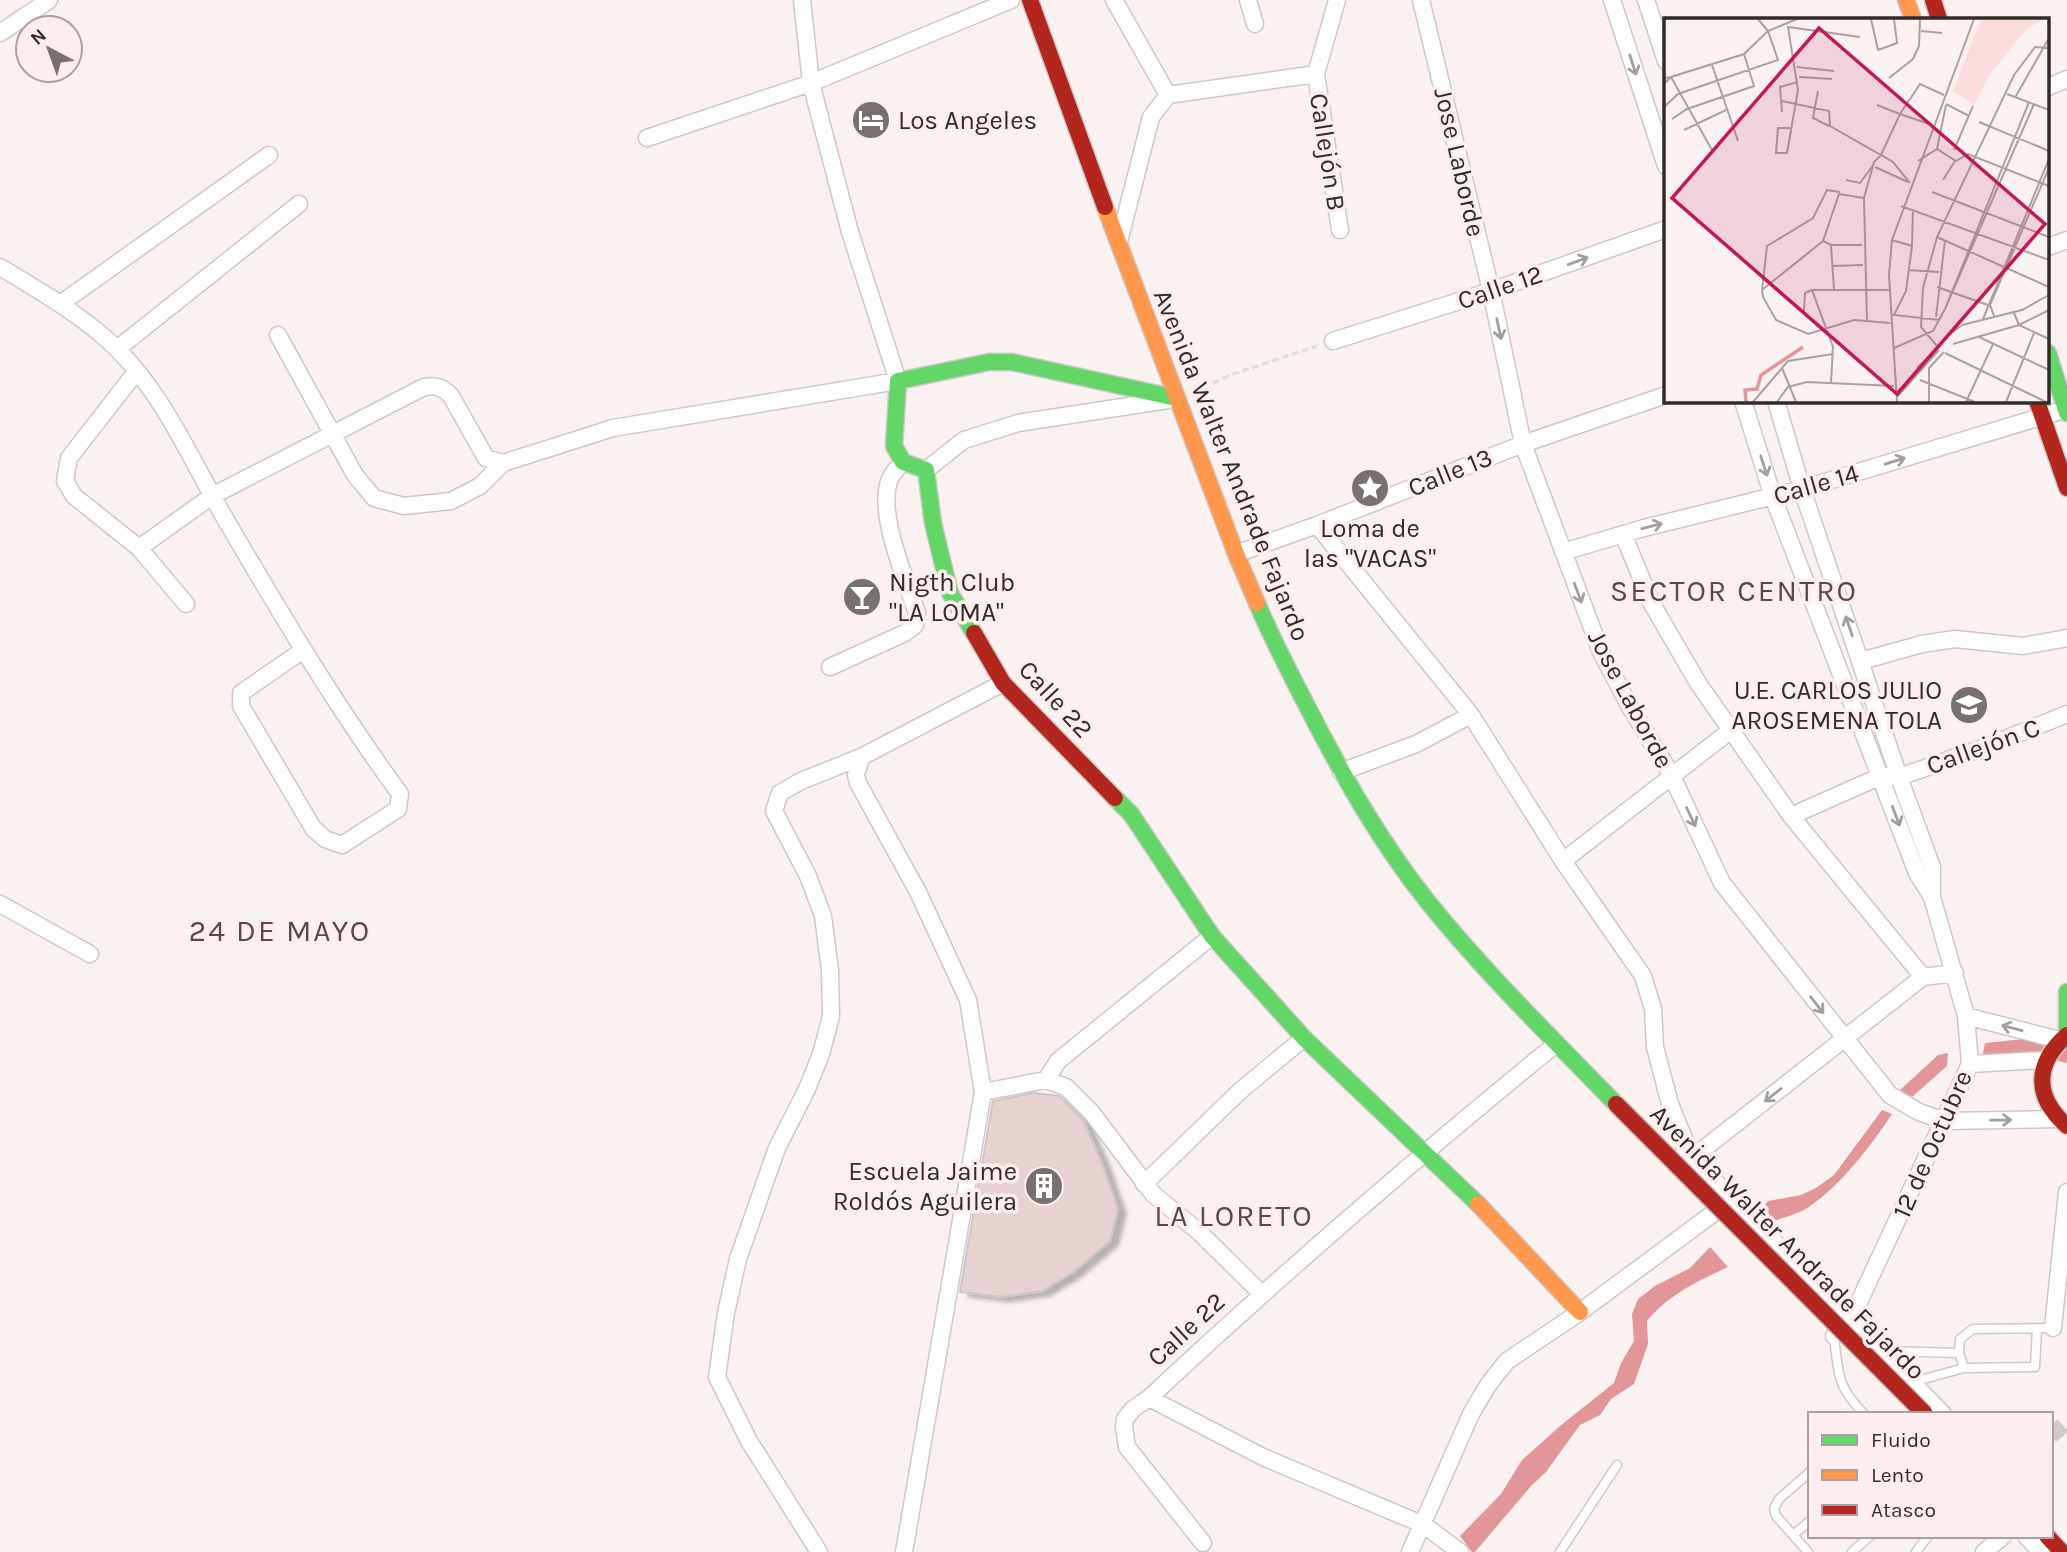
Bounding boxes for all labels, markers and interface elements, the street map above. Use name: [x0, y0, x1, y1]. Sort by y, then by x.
north arrow: [14, 14, 84, 84]
inset map: [1664, 18, 2050, 402]
text: N: [26, 24, 51, 50]
one-way arrow: [1628, 54, 1641, 76]
street label: Jose Laborde: [1427, 85, 1492, 240]
street label: Callejón B: [1303, 91, 1352, 213]
hotel icon: Los Angeles: [850, 99, 892, 141]
place label: Los Angeles: [898, 105, 1037, 136]
one-way arrow: [1567, 254, 1589, 266]
street label: Calle 12: [1454, 258, 1547, 316]
street label: Avenida Walter Andrade Fajardo: [1147, 285, 1316, 645]
one-way arrow: [1492, 317, 1506, 340]
street label: Calle 13: [1403, 442, 1497, 503]
one-way arrow: [1758, 454, 1771, 476]
one-way arrow: [1884, 454, 1906, 467]
street label: Calle 14: [1770, 458, 1862, 511]
place icon: Loma de las "VACAS": [1349, 467, 1391, 509]
place label: Loma de las "VACAS": [1304, 513, 1436, 574]
one-way arrow: [1640, 519, 1663, 532]
place label: Nigth Club "LA LOMA": [889, 567, 1015, 628]
district label: SECTOR CENTRO: [1610, 573, 1858, 609]
bar icon: Nigth Club "LA LOMA": [841, 576, 883, 618]
one-way arrow: [1573, 581, 1586, 603]
one-way arrow: [1842, 615, 1855, 637]
street label: Jose Laborde: [1581, 625, 1680, 774]
street label: Calle 22: [1012, 654, 1099, 744]
place label: U.E. CARLOS JULIO AROSEMENA TOLA: [1732, 675, 1942, 736]
school or university icon: U.E. CARLOS JULIO AROSEMENA TOLA: [1948, 684, 1990, 726]
street label: Callejón C: [1922, 712, 2044, 781]
one-way arrow: [1891, 804, 1903, 826]
one-way arrow: [1685, 806, 1698, 827]
district label: 24 DE MAYO: [189, 913, 371, 949]
one-way arrow: [1810, 996, 1825, 1014]
one-way arrow: [2002, 1021, 2024, 1034]
street label: 12 de Octubre: [1886, 1065, 1979, 1223]
one-way arrow: [1764, 1087, 1783, 1102]
street label: Avenida Walter Andrade Fajardo: [1644, 1098, 1932, 1386]
one-way arrow: [1989, 1113, 2012, 1127]
place label: Escuela Jaime Roldós Aguilera: [833, 1156, 1017, 1217]
building icon: Escuela Jaime Roldós Aguilera: [1023, 1165, 1065, 1207]
district label: LA LORETO: [1154, 1198, 1314, 1234]
street label: Calle 22: [1141, 1286, 1231, 1373]
legend: [1808, 1412, 2053, 1538]
text: Fluido: [1871, 1428, 1931, 1452]
text: Lento: [1871, 1463, 1924, 1487]
text: Atasco: [1871, 1498, 1936, 1522]

